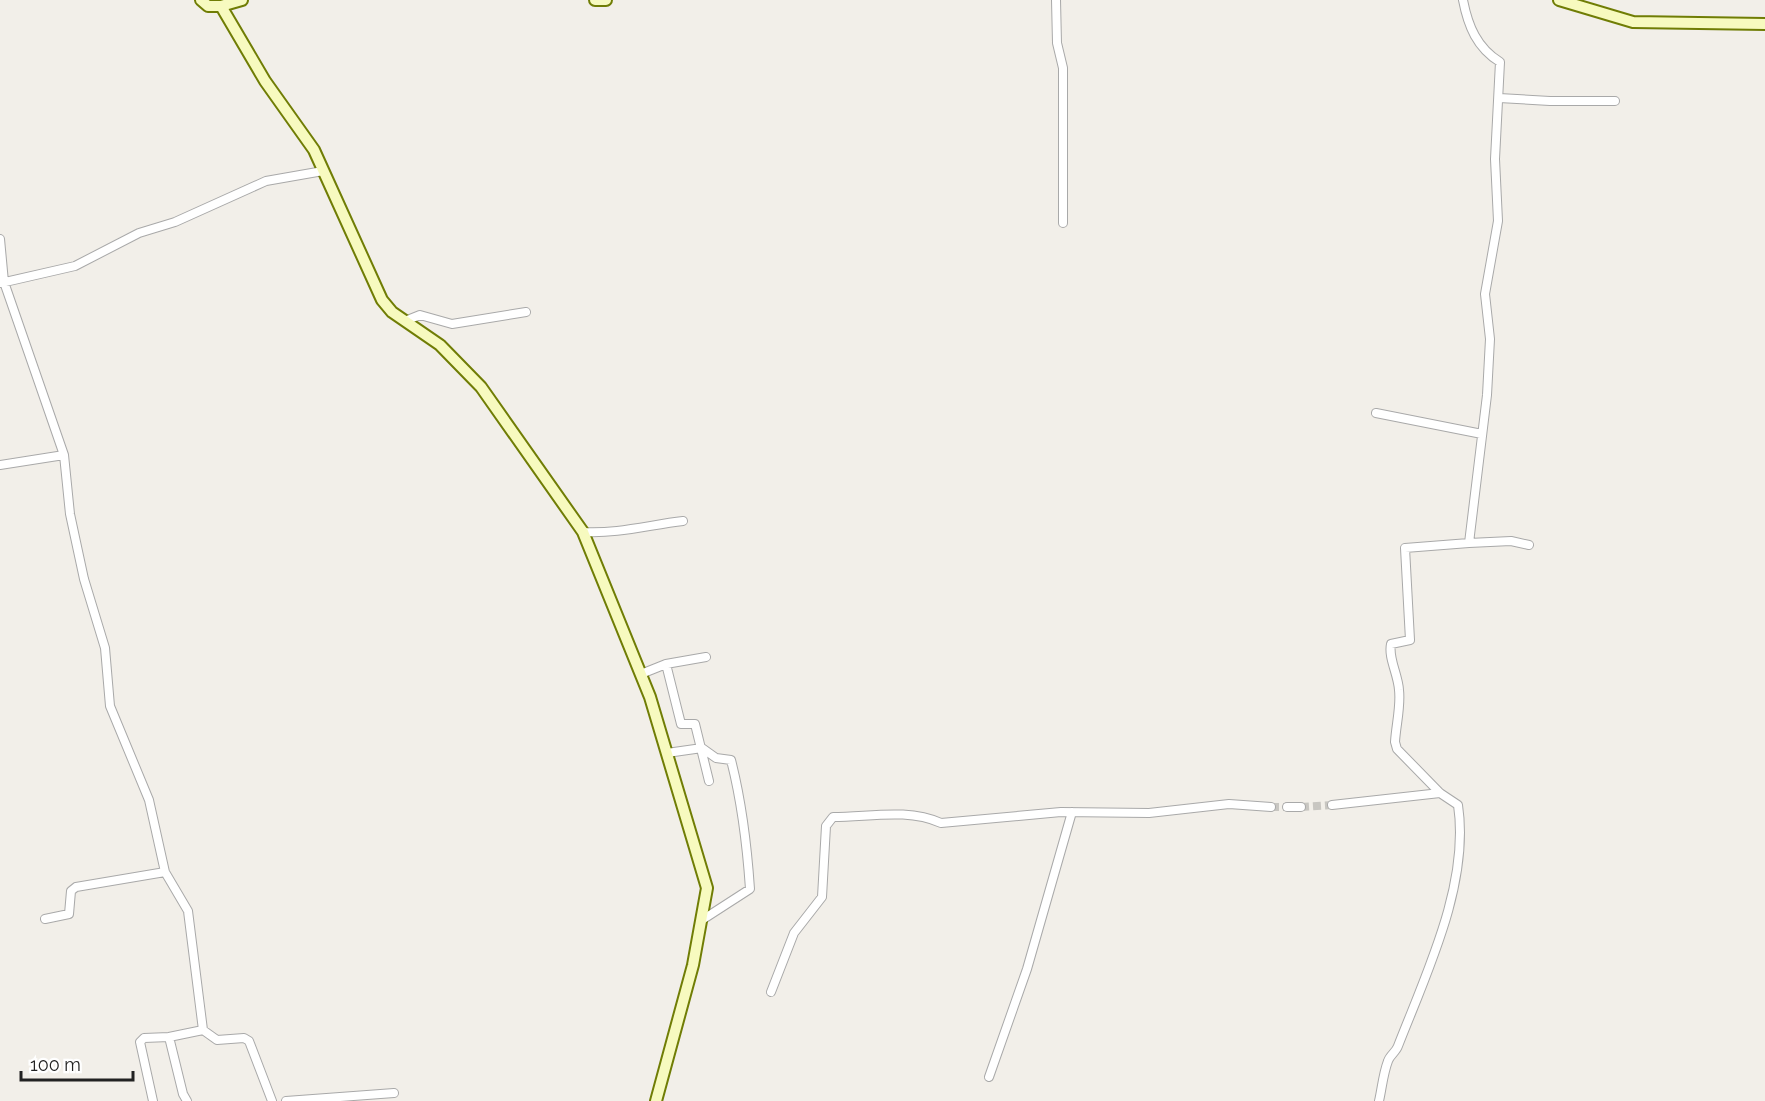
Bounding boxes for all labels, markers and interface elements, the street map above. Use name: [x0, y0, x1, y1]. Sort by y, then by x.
scale bar: [21, 1044, 134, 1082]
text: 100 m: [30, 1054, 81, 1075]

